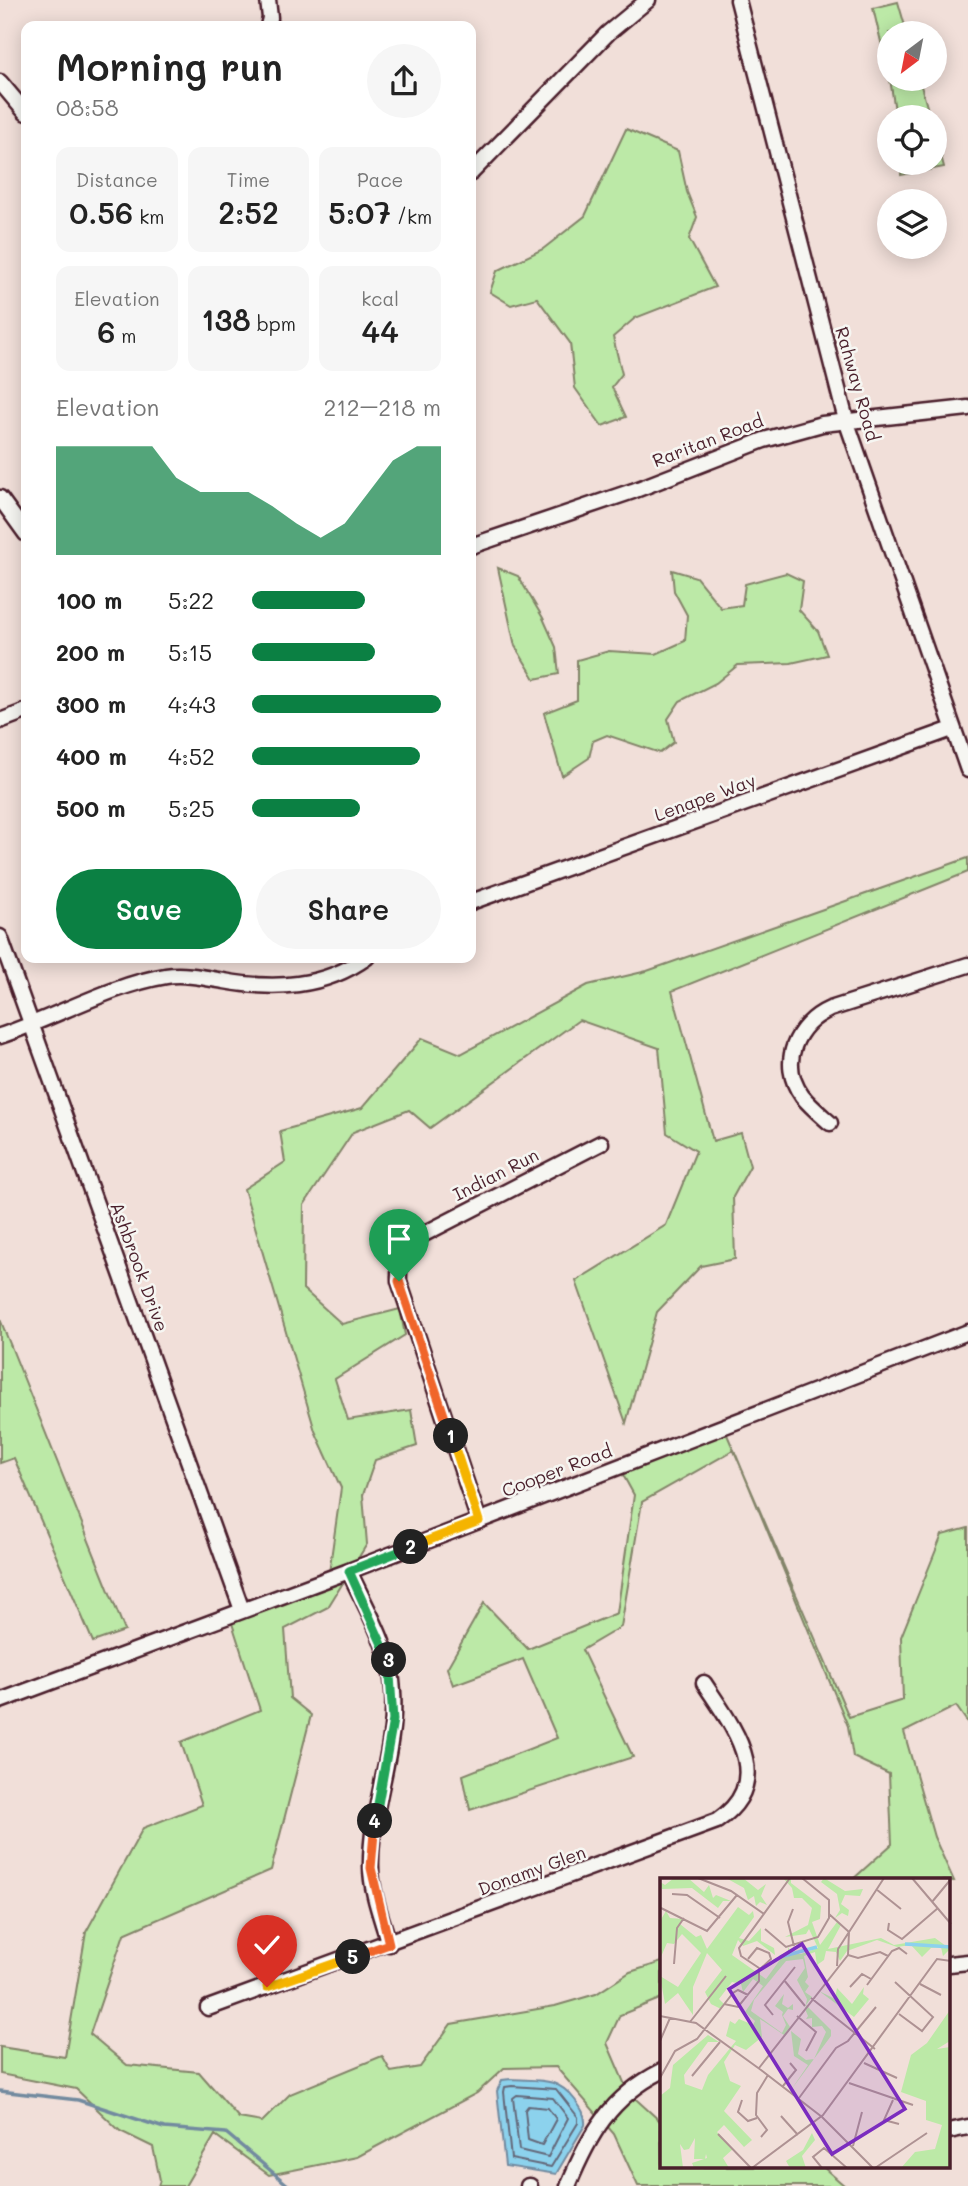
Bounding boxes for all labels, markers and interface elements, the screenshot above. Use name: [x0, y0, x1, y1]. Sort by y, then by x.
north arrow: [877, 21, 947, 91]
map controls: [877, 21, 947, 259]
text: Morning run: [56, 41, 283, 91]
button: share: [367, 44, 441, 118]
text: 08:58: [56, 92, 119, 122]
button: locate: [877, 105, 947, 175]
text: Distance: [76, 167, 158, 192]
text: Time: [227, 167, 270, 192]
text: Pace: [357, 167, 403, 192]
button: layers: [877, 189, 947, 259]
text: 0.56: [69, 192, 133, 232]
text: 2:52: [218, 192, 279, 232]
text: 5:07: [328, 192, 391, 232]
text: km: [133, 204, 164, 229]
text: /km: [391, 204, 432, 229]
text: Elevation: [74, 286, 159, 311]
text: kcal: [361, 286, 399, 311]
text: 138: [201, 299, 251, 339]
text: 6: [97, 311, 115, 351]
text: bpm: [251, 311, 296, 336]
text: 44: [362, 311, 399, 351]
text: m: [115, 323, 137, 348]
street label: Rahway Road: [830, 324, 886, 444]
text: Elevation: [56, 392, 159, 422]
text: 212–218 m: [324, 392, 441, 422]
street label: Raritan Road: [649, 408, 767, 472]
text: 100 m: [56, 585, 122, 615]
text: 5:22: [168, 585, 214, 615]
text: 200 m: [56, 637, 125, 667]
text: 5:15: [168, 637, 212, 667]
text: 300 m: [56, 689, 126, 719]
text: 4:43: [168, 689, 216, 719]
text: 400 m: [56, 741, 127, 771]
text: 4:52: [168, 741, 215, 771]
street label: Lenape Way: [651, 768, 759, 827]
text: 500 m: [56, 793, 126, 823]
text: 5:25: [168, 793, 215, 823]
button: Save: [56, 869, 242, 949]
button: Share: [256, 869, 441, 949]
street label: Indian Run: [449, 1142, 542, 1206]
street label: Ashbrook Drive: [105, 1199, 174, 1335]
pin: [369, 1209, 429, 1281]
icon: arrive: [380, 1220, 418, 1258]
pin: 1: [434, 1418, 468, 1454]
text: 1: [446, 1423, 455, 1448]
street label: Cooper Road: [498, 1438, 615, 1502]
pin: 2: [394, 1530, 428, 1564]
text: 2: [405, 1534, 416, 1559]
pin: 3: [372, 1642, 406, 1678]
text: 3: [383, 1647, 394, 1672]
pin: 4: [358, 1804, 392, 1839]
text: 4: [368, 1808, 381, 1833]
street label: Donamy Glen: [475, 1840, 589, 1901]
inset map: [660, 1878, 950, 2168]
pin: [237, 1915, 297, 1987]
icon: check: [248, 1926, 286, 1964]
pin: 5: [336, 1940, 370, 1974]
text: 5: [347, 1944, 358, 1969]

